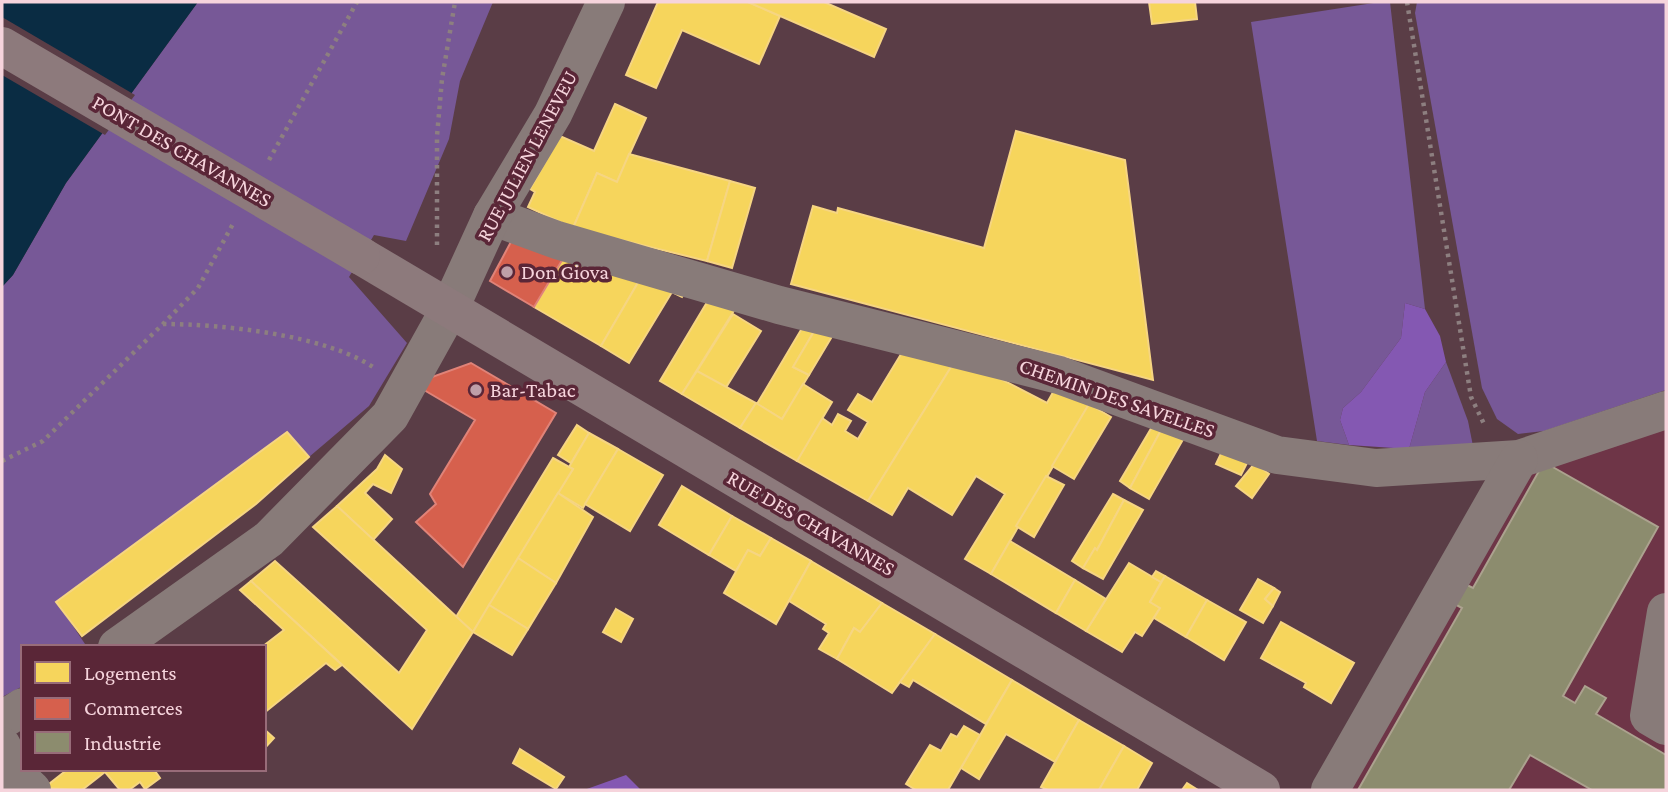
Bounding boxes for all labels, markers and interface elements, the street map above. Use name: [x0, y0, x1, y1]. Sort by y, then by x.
street label: RUE JULIEN LENEVEU: [472, 67, 582, 245]
street label: PONT DES CHAVANNES: [88, 90, 276, 212]
place label: Don Giova: [521, 260, 609, 284]
marker: Don Giova: [499, 264, 515, 280]
street label: CHEMIN DES SAVELLES: [1016, 353, 1218, 443]
place label: Bar-Tabac: [490, 378, 576, 402]
marker: Bar-Tabac: [468, 382, 484, 398]
street label: RUE DES CHAVANNES: [723, 465, 899, 581]
legend: [21, 645, 266, 771]
text: Logements: [84, 661, 177, 685]
text: Commerces: [84, 696, 183, 720]
text: Industrie: [84, 731, 161, 755]

